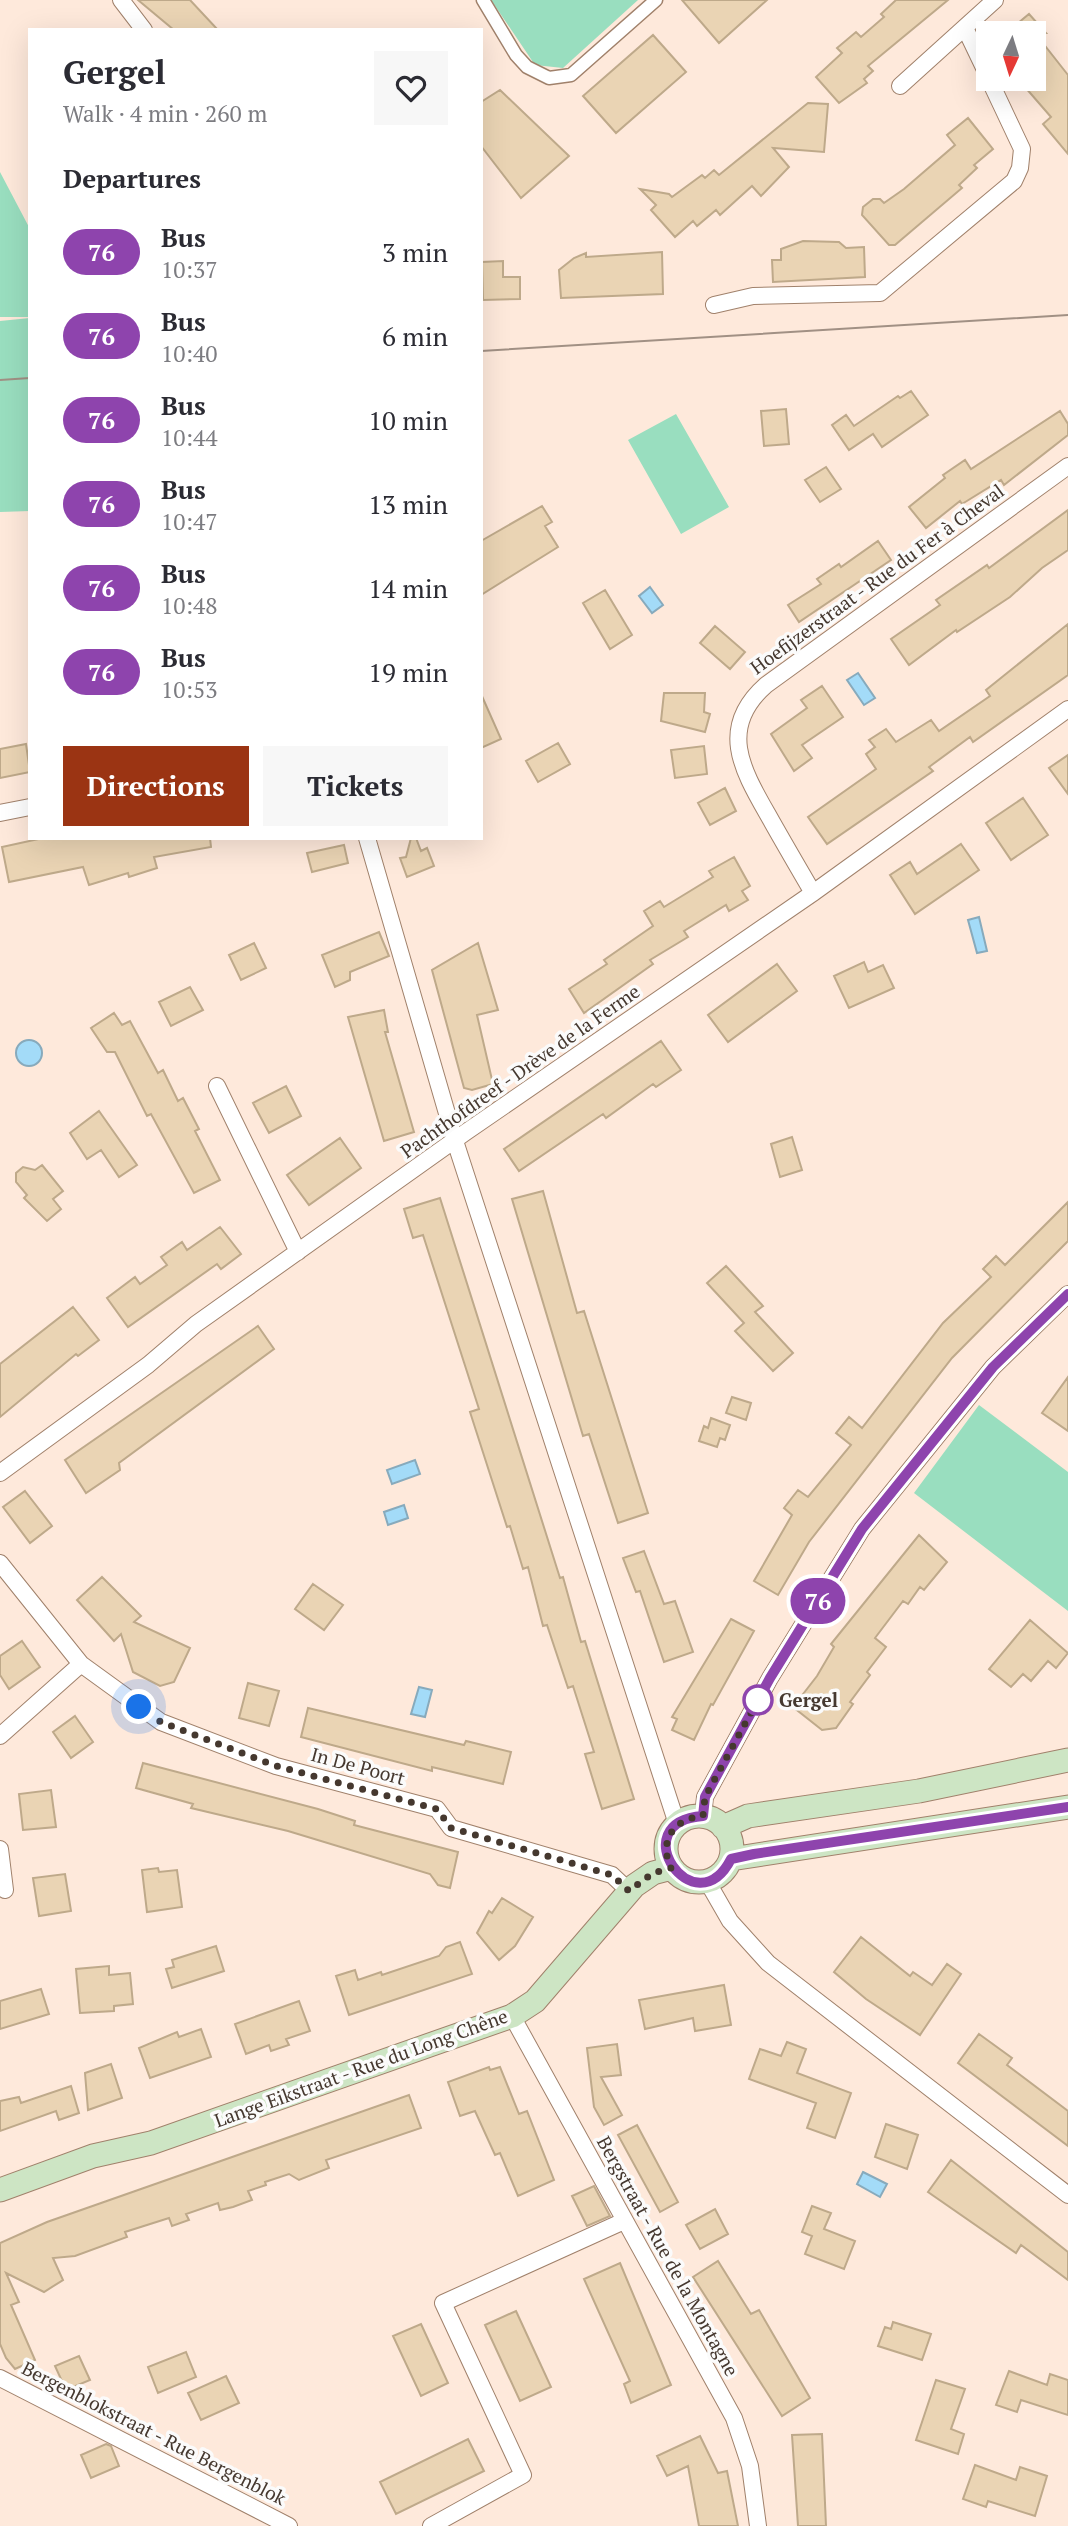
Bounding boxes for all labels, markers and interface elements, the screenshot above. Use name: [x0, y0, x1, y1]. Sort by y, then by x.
north arrow: [976, 21, 1046, 91]
map controls: [976, 21, 1046, 91]
text: Gergel: [63, 50, 166, 93]
button: heart: [374, 51, 448, 125]
text: Walk · 4 min · 260 m: [63, 98, 267, 129]
text: Departures: [63, 161, 201, 195]
text: Bus: [161, 220, 206, 254]
text: 3 min: [382, 235, 448, 269]
text: 76: [88, 236, 115, 268]
text: 10:37: [161, 254, 218, 285]
text: Bus: [161, 304, 206, 338]
text: 6 min: [382, 319, 448, 353]
text: 76: [88, 320, 115, 352]
text: 10:40: [161, 338, 218, 369]
text: Bus: [161, 388, 206, 422]
text: 10 min: [368, 403, 448, 437]
text: 76: [88, 404, 115, 436]
text: 10:44: [161, 422, 218, 453]
text: Bus: [161, 472, 206, 506]
street label: Hoefijzerstraat - Rue du Fer à Cheval: [745, 478, 1009, 679]
text: 13 min: [368, 487, 448, 521]
text: 76: [88, 488, 115, 520]
text: 10:47: [161, 506, 218, 537]
text: Bus: [161, 556, 206, 590]
text: 14 min: [368, 571, 448, 605]
text: 76: [88, 572, 115, 604]
text: 10:48: [161, 590, 218, 621]
text: Bus: [161, 640, 206, 674]
text: 19 min: [368, 655, 448, 689]
text: 76: [88, 656, 115, 688]
text: 10:53: [161, 674, 218, 705]
button: Directions: [63, 746, 249, 826]
button: Tickets: [263, 746, 448, 826]
street label: Pachthofdreef - Drève de la Ferme: [395, 978, 644, 1163]
line badge: 76: [786, 1578, 850, 1624]
text: 76: [804, 1585, 832, 1617]
marker: Gergel: [743, 1685, 773, 1715]
place label: Gergel: [779, 1687, 838, 1712]
your location: [121, 1689, 156, 1724]
street label: In De Poort: [308, 1741, 408, 1790]
street label: Lange Eikstraat - Rue du Long Chêne: [211, 2003, 511, 2132]
street label: Bergstraat - Rue de la Montagne: [592, 2131, 745, 2380]
street label: Bergenblokstraat - Rue Bergenblok: [18, 2355, 291, 2510]

